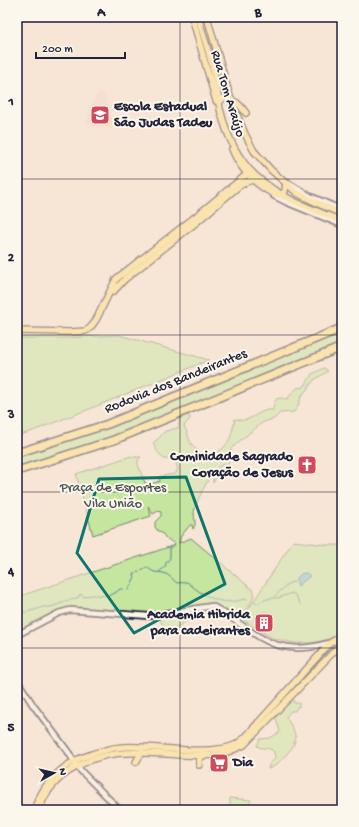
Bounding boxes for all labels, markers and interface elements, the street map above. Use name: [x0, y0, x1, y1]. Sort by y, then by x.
text: A: [96, 6, 106, 21]
text: B: [254, 6, 263, 21]
scale bar: [36, 34, 125, 60]
text: 200 m: [42, 43, 73, 57]
street label: Rua Tom Araújo: [206, 49, 248, 139]
text: 1: [7, 95, 14, 110]
place label: Escola Estadual São Judas Tadeu: [114, 99, 213, 132]
school or university icon: Escola Estadual São Judas Tadeu: [89, 104, 111, 126]
text: 2: [8, 251, 15, 266]
street label: Rodovia dos Bandeirantes: [102, 345, 250, 418]
text: 3: [7, 408, 15, 423]
place label: Cominidade Sagrado Coração de Jesus: [169, 449, 294, 482]
church icon: Cominidade Sagrado Coração de Jesus: [296, 454, 318, 476]
park label: Praça de Esportes Vila União: [59, 480, 167, 513]
text: 4: [7, 565, 15, 580]
place label: Academia Hibrida para cadeirantes: [146, 607, 251, 640]
building icon: Academia Hibrida para cadeirantes: [253, 612, 275, 634]
text: 5: [8, 721, 15, 736]
supermarket icon: Dia: [208, 752, 230, 774]
north arrow: [34, 753, 74, 793]
place label: Dia: [231, 755, 254, 772]
text: N: [55, 767, 68, 776]

